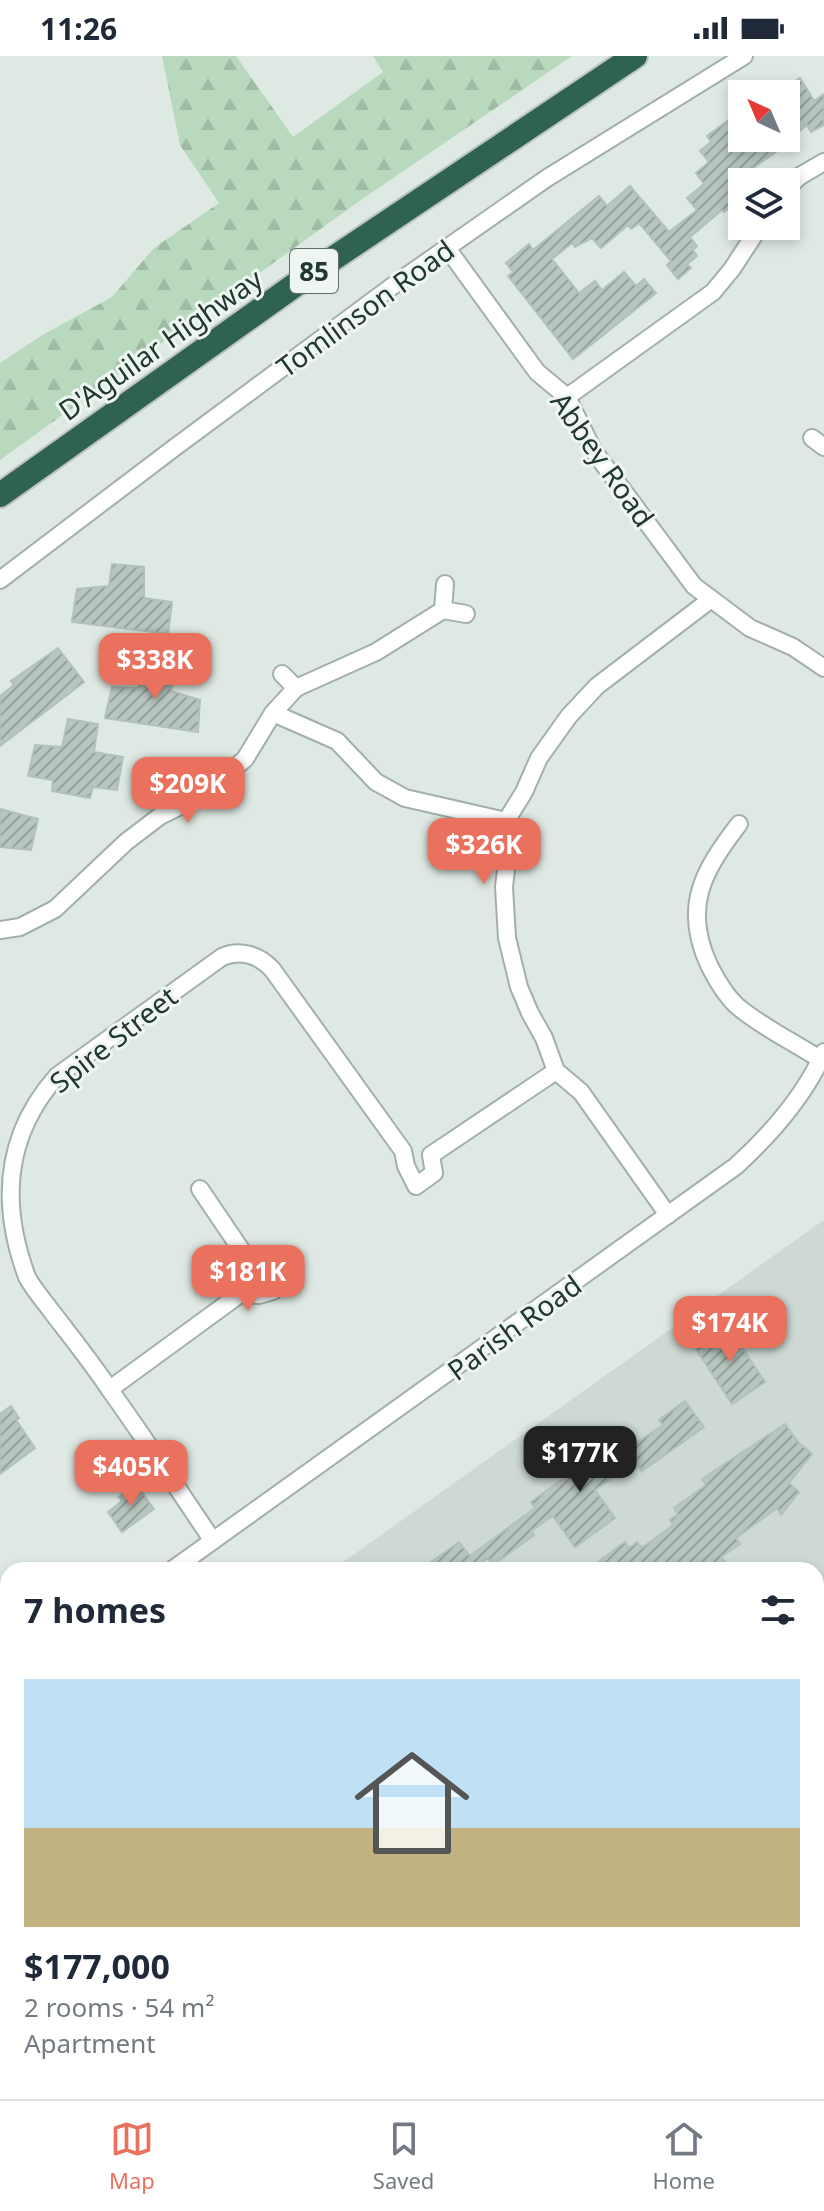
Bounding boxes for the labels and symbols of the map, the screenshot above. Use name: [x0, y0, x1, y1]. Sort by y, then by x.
north arrow: [728, 80, 800, 152]
street label: Tomlinson Road: [269, 231, 461, 385]
road number: 85: [290, 249, 338, 293]
street label: D'Aguilar Highway: [51, 259, 270, 429]
street label: Abbey Road: [543, 384, 663, 534]
pin: $338K: [99, 633, 211, 701]
pin: $209K: [132, 757, 244, 825]
pin: $326K: [428, 818, 540, 886]
street label: Spire Street: [41, 977, 185, 1101]
pin: $181K: [192, 1245, 304, 1313]
street label: Parish Road: [439, 1266, 589, 1388]
pin: $174K: [674, 1296, 786, 1364]
pin: $177K: [524, 1426, 636, 1494]
pin: $405K: [75, 1440, 187, 1508]

